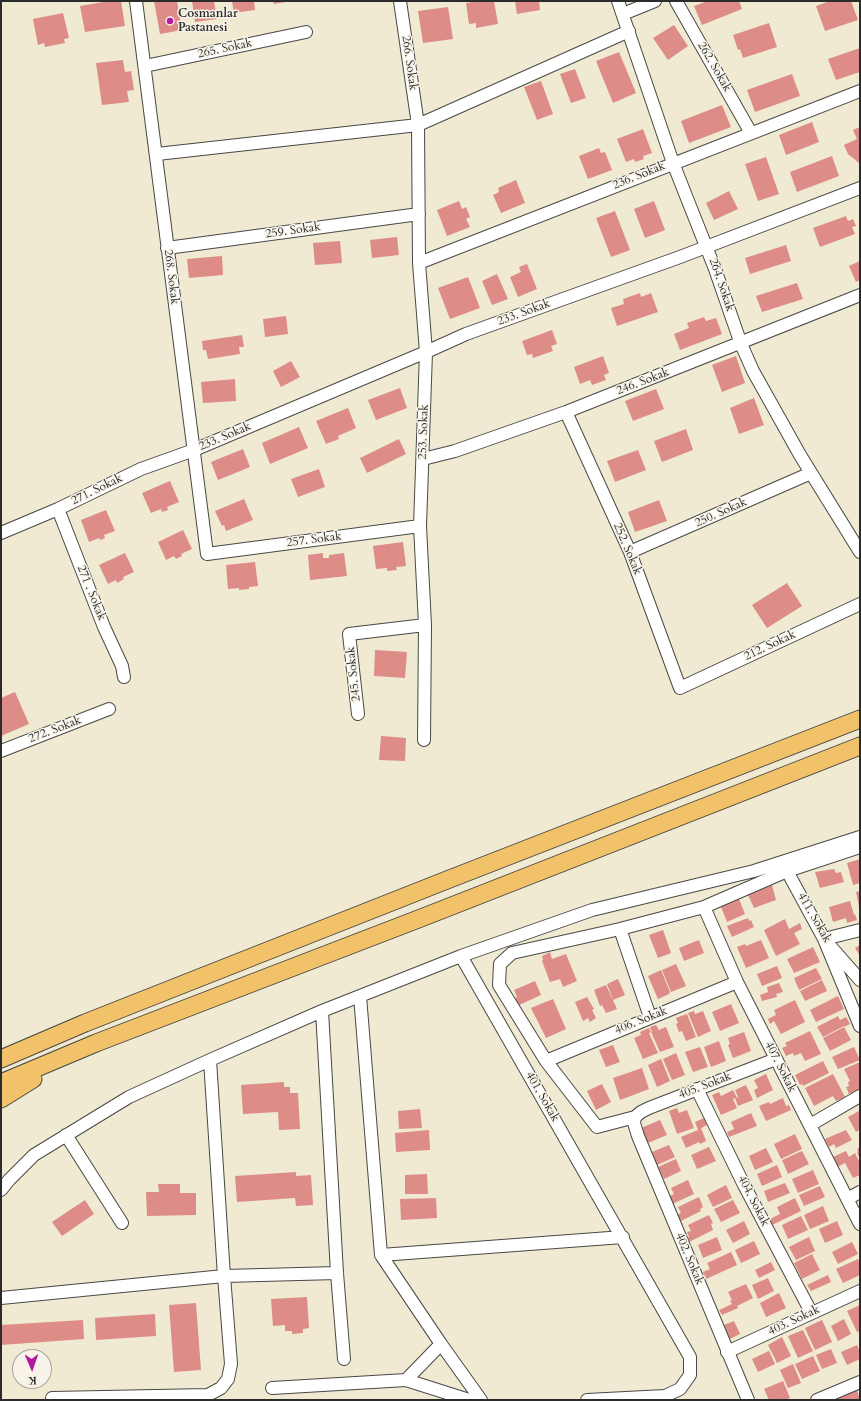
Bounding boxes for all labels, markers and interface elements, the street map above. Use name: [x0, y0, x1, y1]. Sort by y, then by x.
place label: Cosmanlar Pastanesi: [178, 7, 238, 35]
marker: Cosmanlar Pastanesi: [165, 16, 175, 26]
street label: 266. Sokak: [398, 35, 420, 91]
street label: 265. Sokak: [196, 36, 254, 62]
street label: 262. Sokak: [694, 39, 734, 95]
street label: 236. Sokak: [611, 159, 667, 193]
street label: 259. Sokak: [265, 220, 321, 242]
street label: 268. Sokak: [160, 249, 182, 305]
street label: 264. Sokak: [705, 257, 737, 313]
street label: 233. Sokak: [496, 297, 552, 329]
street label: 246. Sokak: [615, 365, 671, 399]
street label: 253. Sokak: [416, 404, 432, 460]
street label: 233. Sokak: [197, 420, 253, 454]
street label: 271. Sokak: [69, 471, 125, 509]
street label: 250. Sokak: [693, 495, 749, 531]
street label: 252. Sokak: [610, 521, 644, 577]
street label: 257. Sokak: [286, 529, 342, 551]
street label: 271 . Sokak: [73, 563, 109, 623]
street label: 212. Sokak: [742, 628, 798, 664]
street label: 245. Sokak: [344, 646, 364, 702]
street label: 272. Sokak: [27, 713, 83, 747]
street label: 411. Sokak: [794, 890, 834, 946]
street label: 406. Sokak: [613, 1004, 669, 1038]
street label: 407. Sokak: [761, 1039, 799, 1095]
street label: 401. Sokak: [522, 1069, 562, 1125]
street label: 405. Sokak: [677, 1069, 733, 1103]
street label: 404. Sokak: [734, 1173, 772, 1229]
street label: 402. Sokak: [672, 1231, 706, 1287]
street label: 403. Sokak: [766, 1303, 822, 1339]
north arrow: [12, 1349, 52, 1389]
text: K: [28, 1373, 37, 1388]

